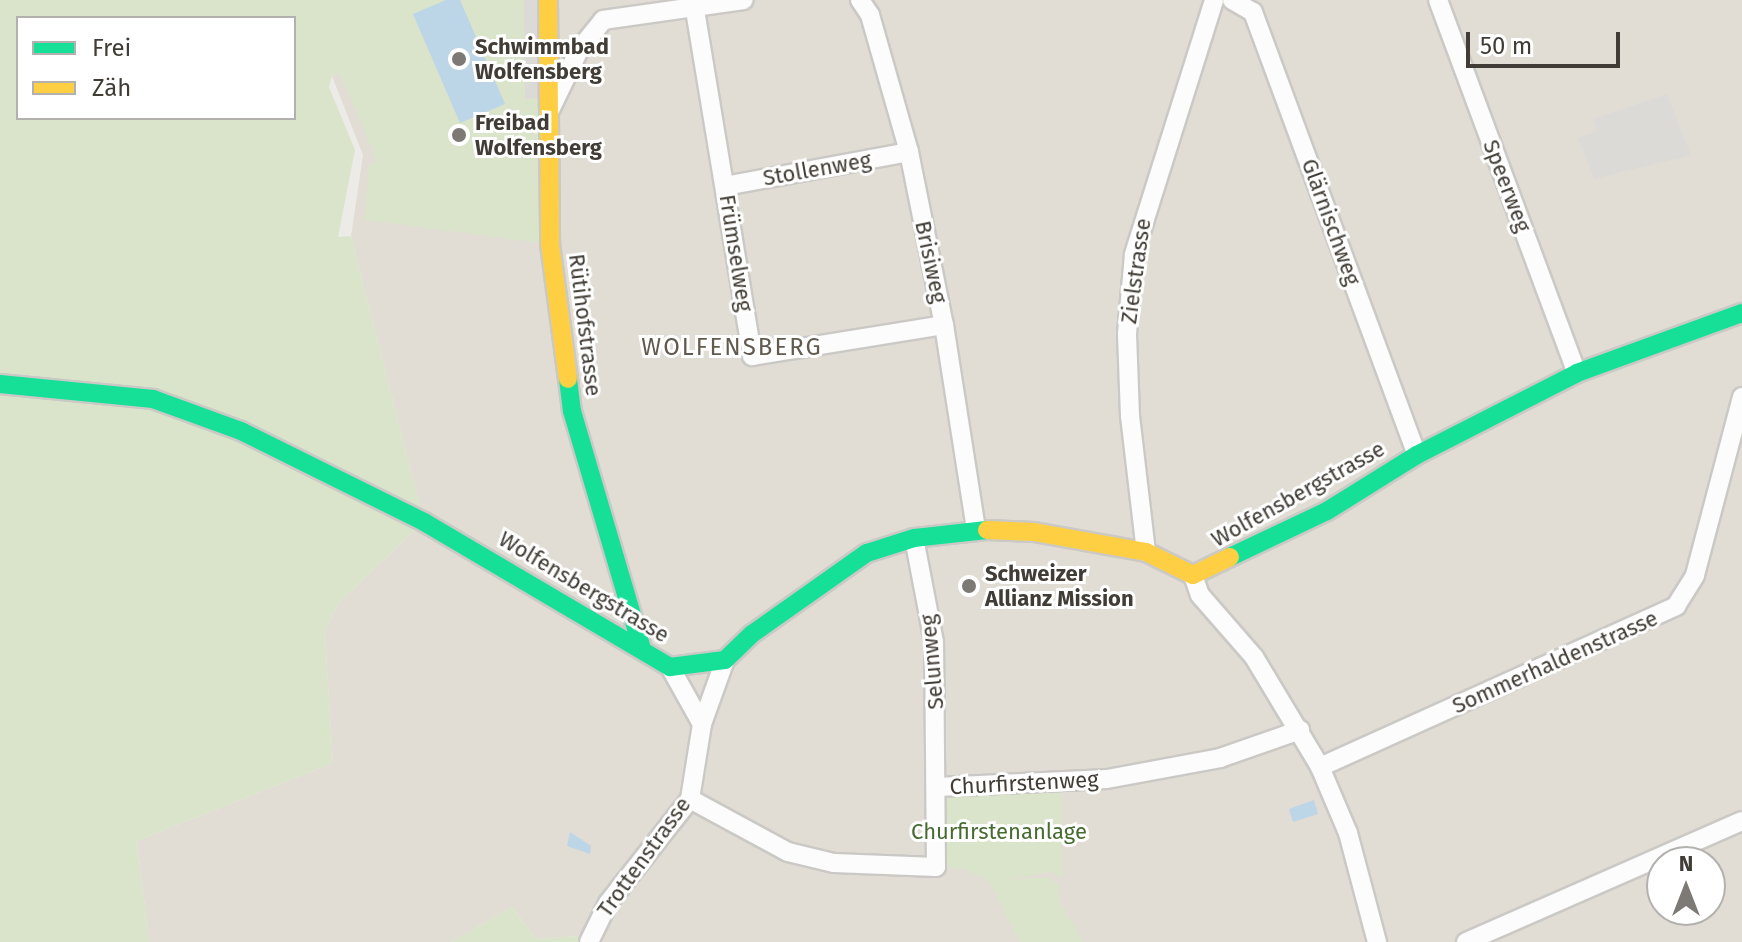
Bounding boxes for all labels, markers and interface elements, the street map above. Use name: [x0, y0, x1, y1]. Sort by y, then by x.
legend: [16, 16, 296, 120]
scale bar: [1470, 16, 1624, 66]
text: 50 m: [1480, 32, 1532, 60]
place label: Schwimmbad Wolfensberg: [475, 33, 609, 84]
text: Frei: [92, 34, 131, 62]
marker: Schwimmbad Wolfensberg: [450, 50, 468, 68]
text: Zäh: [92, 74, 131, 102]
place label: Freibad Wolfensberg: [475, 109, 602, 160]
marker: Freibad Wolfensberg: [450, 126, 468, 144]
street label: Speerweg: [1477, 136, 1537, 236]
street label: Stollenweg: [761, 147, 873, 191]
street label: Glärnischweg: [1296, 155, 1366, 289]
street label: Frümselweg: [714, 193, 758, 313]
street label: Zielstrasse: [1116, 217, 1156, 325]
street label: Brisiweg: [909, 218, 953, 306]
street label: Rütihofstrasse: [563, 252, 607, 398]
district label: WOLFENSBERG: [641, 334, 823, 362]
street label: Wolfensbergstrasse: [1207, 435, 1389, 553]
street label: Wolfensbergstrasse: [494, 526, 674, 648]
place label: Schweizer Allianz Mission: [985, 560, 1134, 612]
marker: Schweizer Allianz Mission: [960, 577, 978, 595]
street label: Sommerhaldenstrasse: [1448, 605, 1662, 719]
street label: Selunweg: [915, 613, 949, 711]
street label: Churfirstenweg: [949, 766, 1099, 800]
street label: Trottenstrasse: [592, 792, 696, 922]
park label: Churfirstenanlage: [911, 819, 1087, 845]
north arrow: [1646, 846, 1726, 926]
text: N: [1679, 850, 1693, 877]

